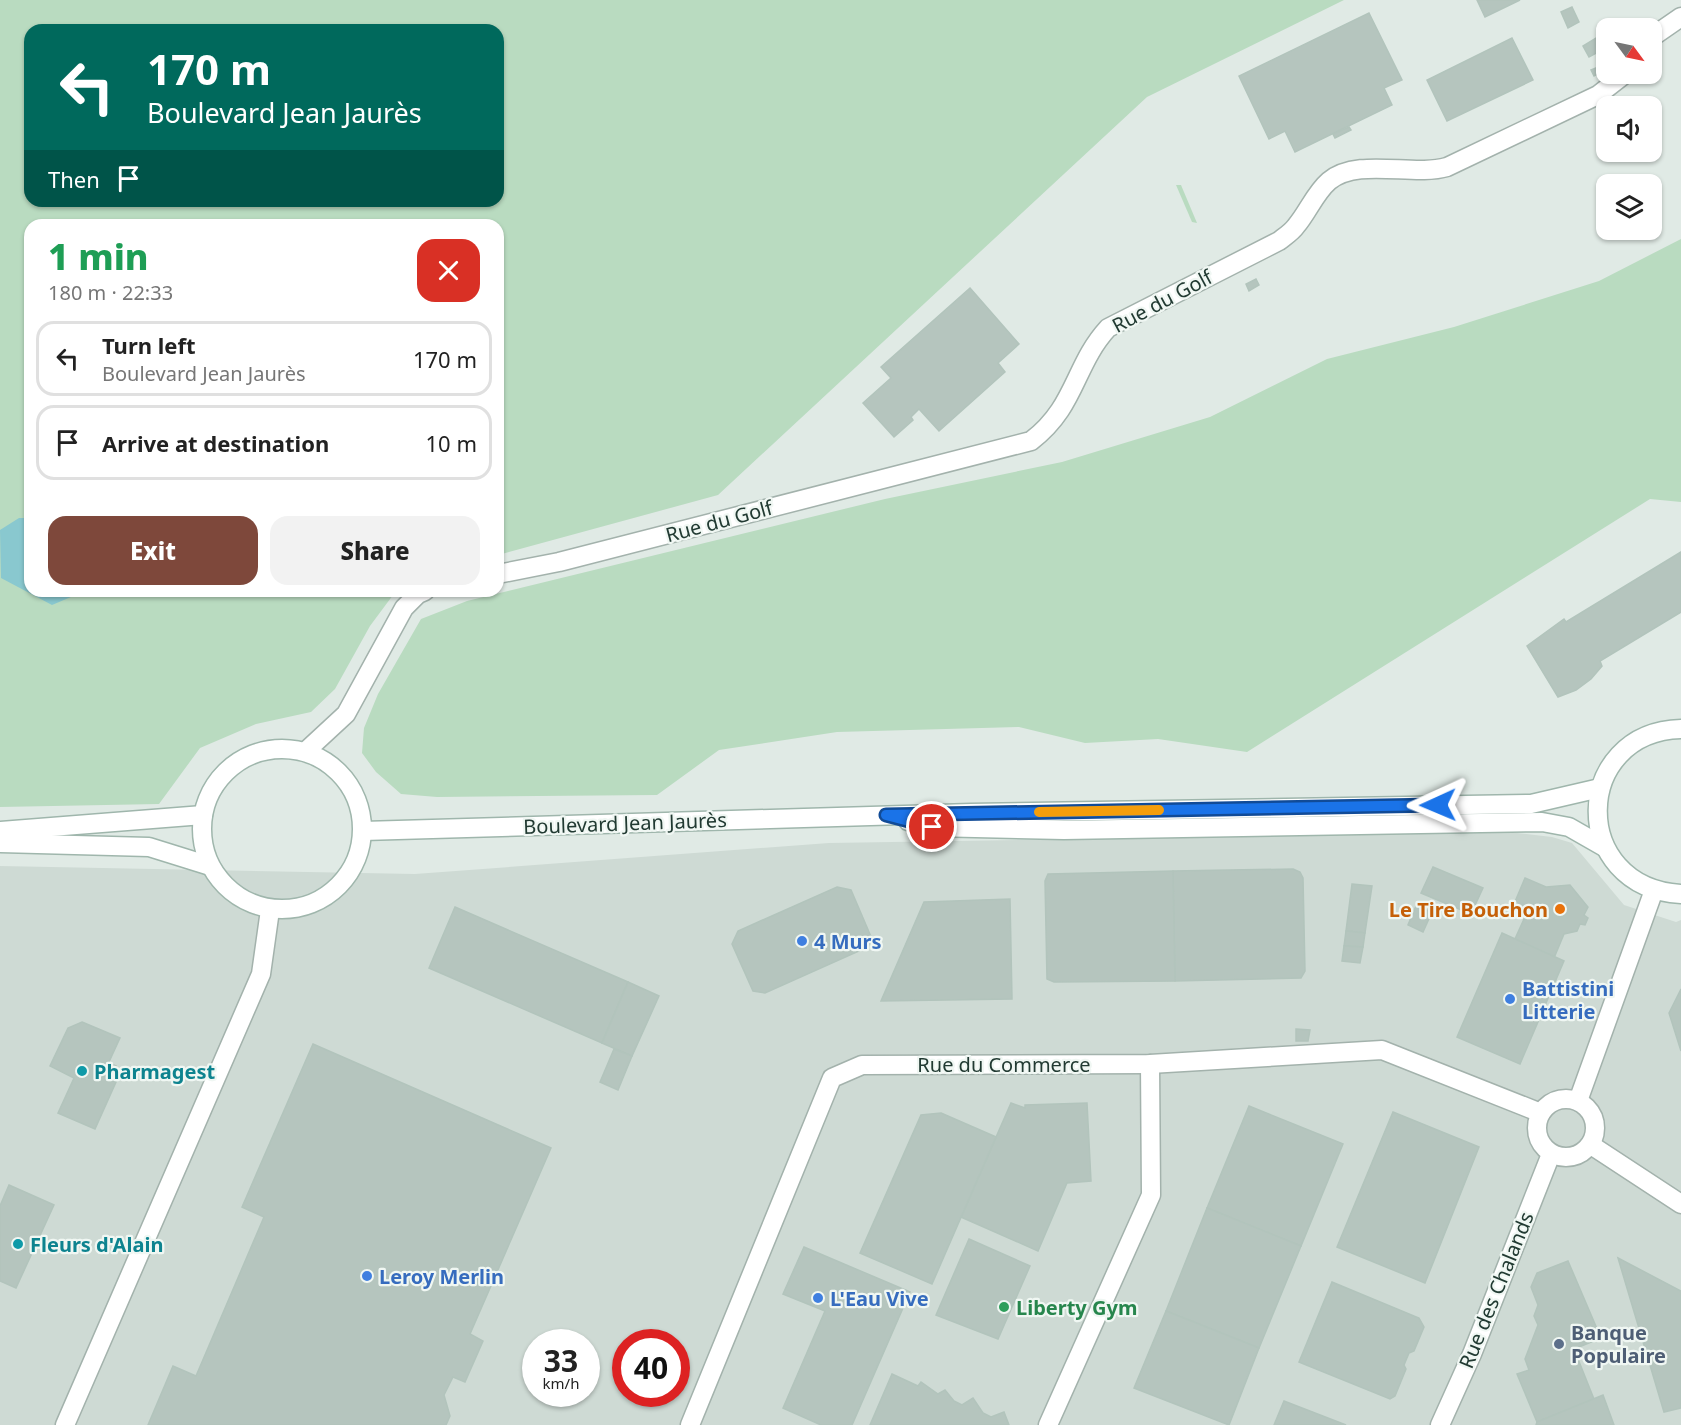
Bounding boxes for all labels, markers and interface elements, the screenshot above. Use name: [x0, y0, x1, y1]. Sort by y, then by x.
north arrow: [1596, 18, 1662, 84]
map controls: [1596, 18, 1662, 240]
text: 170 m: [147, 40, 271, 97]
icon: left: [48, 48, 126, 126]
text: Boulevard Jean Jaurès: [147, 94, 422, 131]
button: sound: [1596, 96, 1662, 162]
icon: arrive: [112, 162, 145, 195]
text: Then: [48, 164, 100, 194]
button: layers: [1596, 174, 1662, 240]
text: 1 min: [48, 232, 149, 281]
button: close: [417, 239, 480, 302]
street label: Rue du Golf: [1107, 263, 1218, 339]
text: 180 m · 22:33: [48, 279, 173, 306]
text: Turn left: [102, 330, 196, 360]
icon: left: [51, 342, 84, 375]
text: 170 m: [413, 344, 477, 374]
text: Boulevard Jean Jaurès: [102, 360, 306, 387]
icon: arrive: [51, 426, 84, 459]
text: Arrive at destination: [102, 428, 329, 458]
text: 10 m: [426, 428, 477, 458]
street label: Rue du Golf: [662, 493, 777, 548]
button: Exit: [48, 516, 258, 585]
button: Share: [270, 516, 480, 585]
position arrow: [1406, 773, 1470, 837]
pin: [906, 801, 957, 852]
street label: Boulevard Jean Jaurès: [523, 806, 727, 840]
icon: arrive: [915, 810, 948, 843]
place label: Le Tire Bouchon: [1389, 896, 1548, 923]
marker: Le Tire Bouchon: [1553, 902, 1567, 916]
place label: 4 Murs: [814, 928, 881, 955]
marker: 4 Murs: [795, 934, 809, 948]
place label: Battistini Litterie: [1522, 975, 1614, 1025]
marker: Battistini Litterie: [1503, 992, 1517, 1006]
street label: Rue du Commerce: [917, 1051, 1091, 1078]
place label: Pharmagest: [94, 1058, 215, 1085]
marker: Pharmagest: [75, 1064, 89, 1078]
street label: Rue des Chalands: [1452, 1208, 1540, 1372]
place label: Fleurs d'Alain: [30, 1231, 163, 1258]
marker: Fleurs d'Alain: [11, 1237, 25, 1251]
place label: Leroy Merlin: [379, 1263, 504, 1290]
marker: Leroy Merlin: [360, 1269, 374, 1283]
place label: L'Eau Vive: [830, 1285, 929, 1312]
marker: L'Eau Vive: [811, 1291, 825, 1305]
place label: Liberty Gym: [1016, 1294, 1137, 1321]
marker: Liberty Gym: [997, 1300, 1011, 1314]
place label: Banque Populaire: [1571, 1319, 1666, 1369]
speed limit sign: 40: [612, 1329, 690, 1407]
marker: Banque Populaire: [1552, 1337, 1566, 1351]
text: 33: [544, 1340, 578, 1381]
text: km/h: [543, 1373, 579, 1393]

